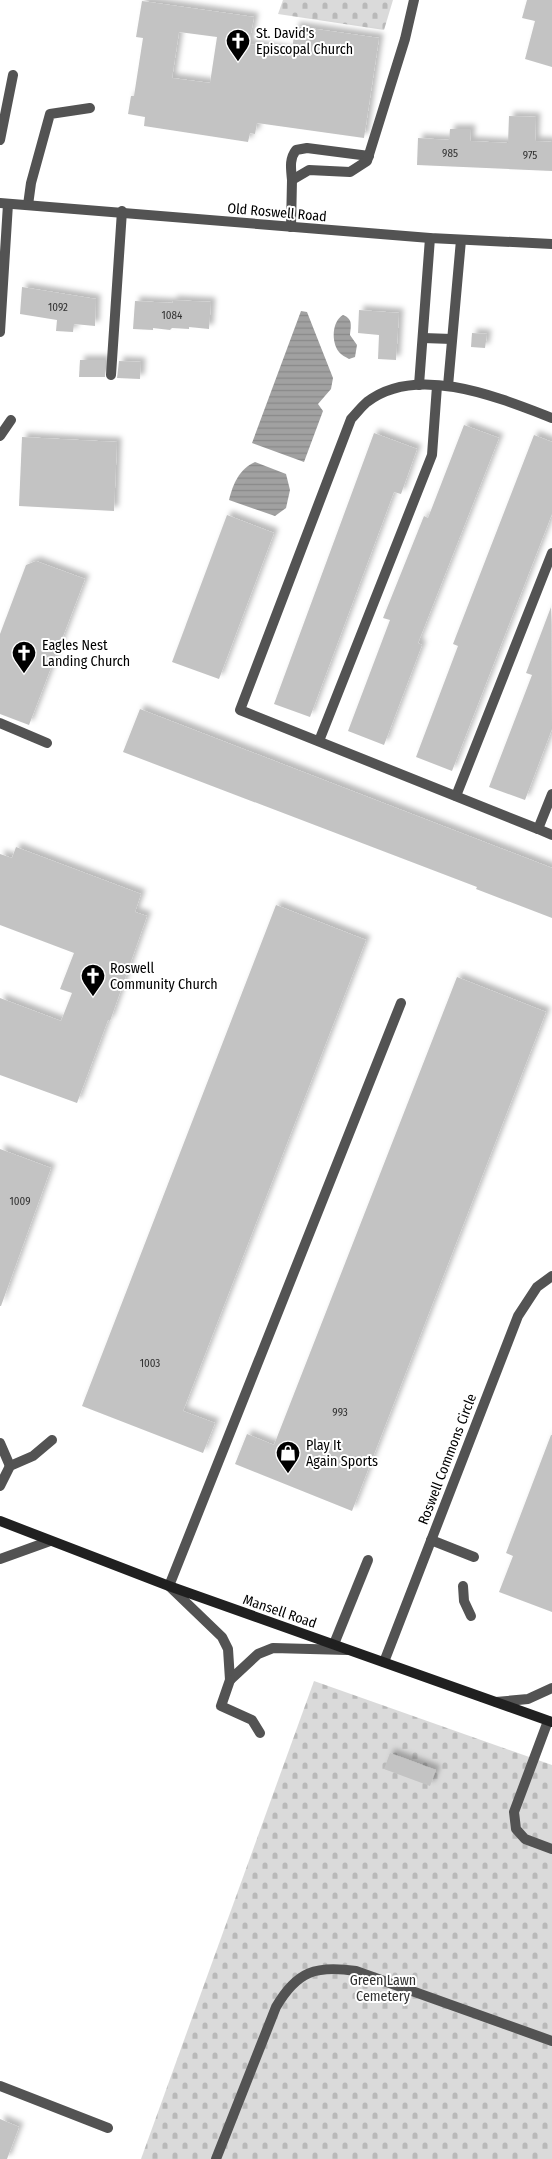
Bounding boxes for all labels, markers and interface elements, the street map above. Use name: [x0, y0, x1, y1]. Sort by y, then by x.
place label: St. David's Episcopal Church: [256, 25, 353, 58]
church icon: St. David's Episcopal Church: [225, 28, 251, 62]
house number: 985: [442, 147, 458, 160]
house number: 975: [523, 149, 537, 162]
street label: Old Roswell Road: [227, 200, 327, 225]
house number: 1092: [48, 301, 68, 314]
house number: 1084: [162, 309, 183, 322]
place label: Eagles Nest Landing Church: [42, 637, 130, 670]
church icon: Eagles Nest Landing Church: [11, 640, 37, 674]
place label: Roswell Community Church: [110, 960, 218, 993]
church icon: Roswell Community Church: [80, 963, 106, 997]
house number: 1009: [9, 1195, 31, 1208]
house number: 1003: [140, 1357, 160, 1370]
street label: Roswell Commons Circle: [415, 1391, 480, 1527]
house number: 993: [332, 1406, 348, 1419]
place label: Play It Again Sports: [306, 1437, 378, 1470]
shop icon: Play It Again Sports: [275, 1440, 301, 1474]
street label: Mansell Road: [241, 1591, 319, 1632]
park label: Green Lawn Cemetery: [350, 1972, 416, 2005]

